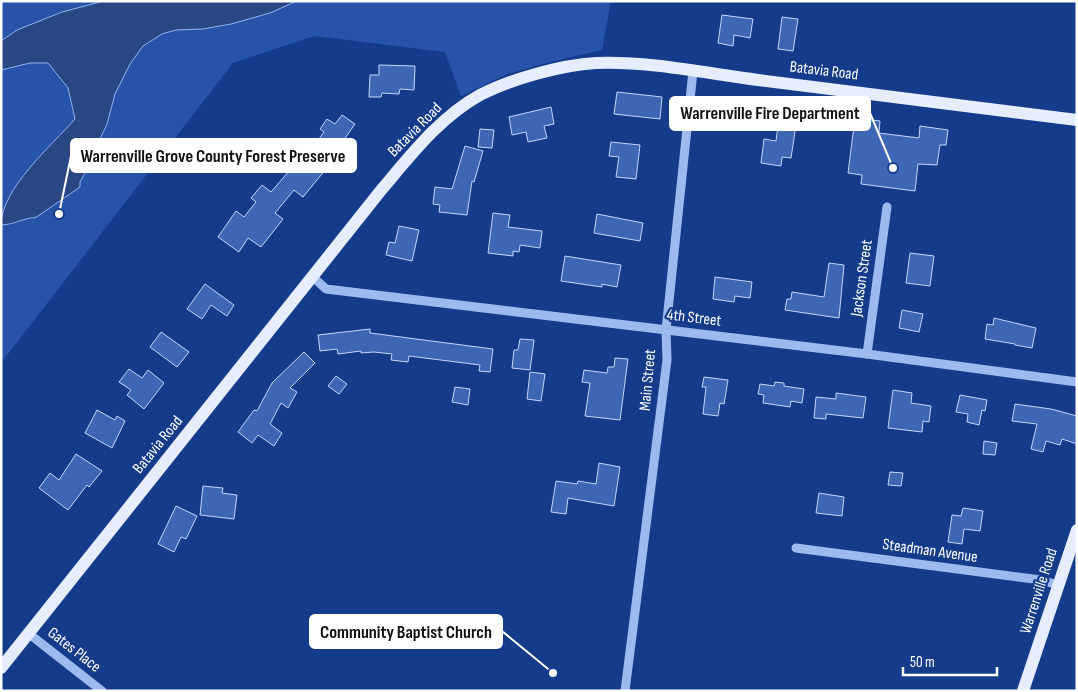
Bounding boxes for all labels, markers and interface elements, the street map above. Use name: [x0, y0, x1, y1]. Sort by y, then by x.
street label: Batavia Road: [789, 57, 859, 85]
callout: Warrenville Fire Department: [670, 97, 870, 130]
street label: Batavia Road: [384, 99, 446, 161]
text: Warrenville Fire Department: [680, 103, 860, 124]
callout: Warrenville Grove County Forest Preserve: [71, 139, 356, 172]
text: Warrenville Grove County Forest Preserve: [81, 146, 345, 167]
street label: Jackson Street: [847, 238, 877, 319]
street label: 4th Street: [666, 305, 722, 331]
street label: Main Street: [636, 348, 660, 412]
street label: Batavia Road: [129, 412, 187, 478]
street label: Steadman Avenue: [881, 535, 979, 567]
street label: Warrenville Road: [1016, 546, 1062, 636]
callout: Community Baptist Church: [310, 615, 502, 648]
text: Community Baptist Church: [320, 622, 492, 643]
street label: Gates Place: [44, 623, 104, 677]
scale bar: [903, 644, 997, 676]
text: 50 m: [910, 653, 935, 672]

